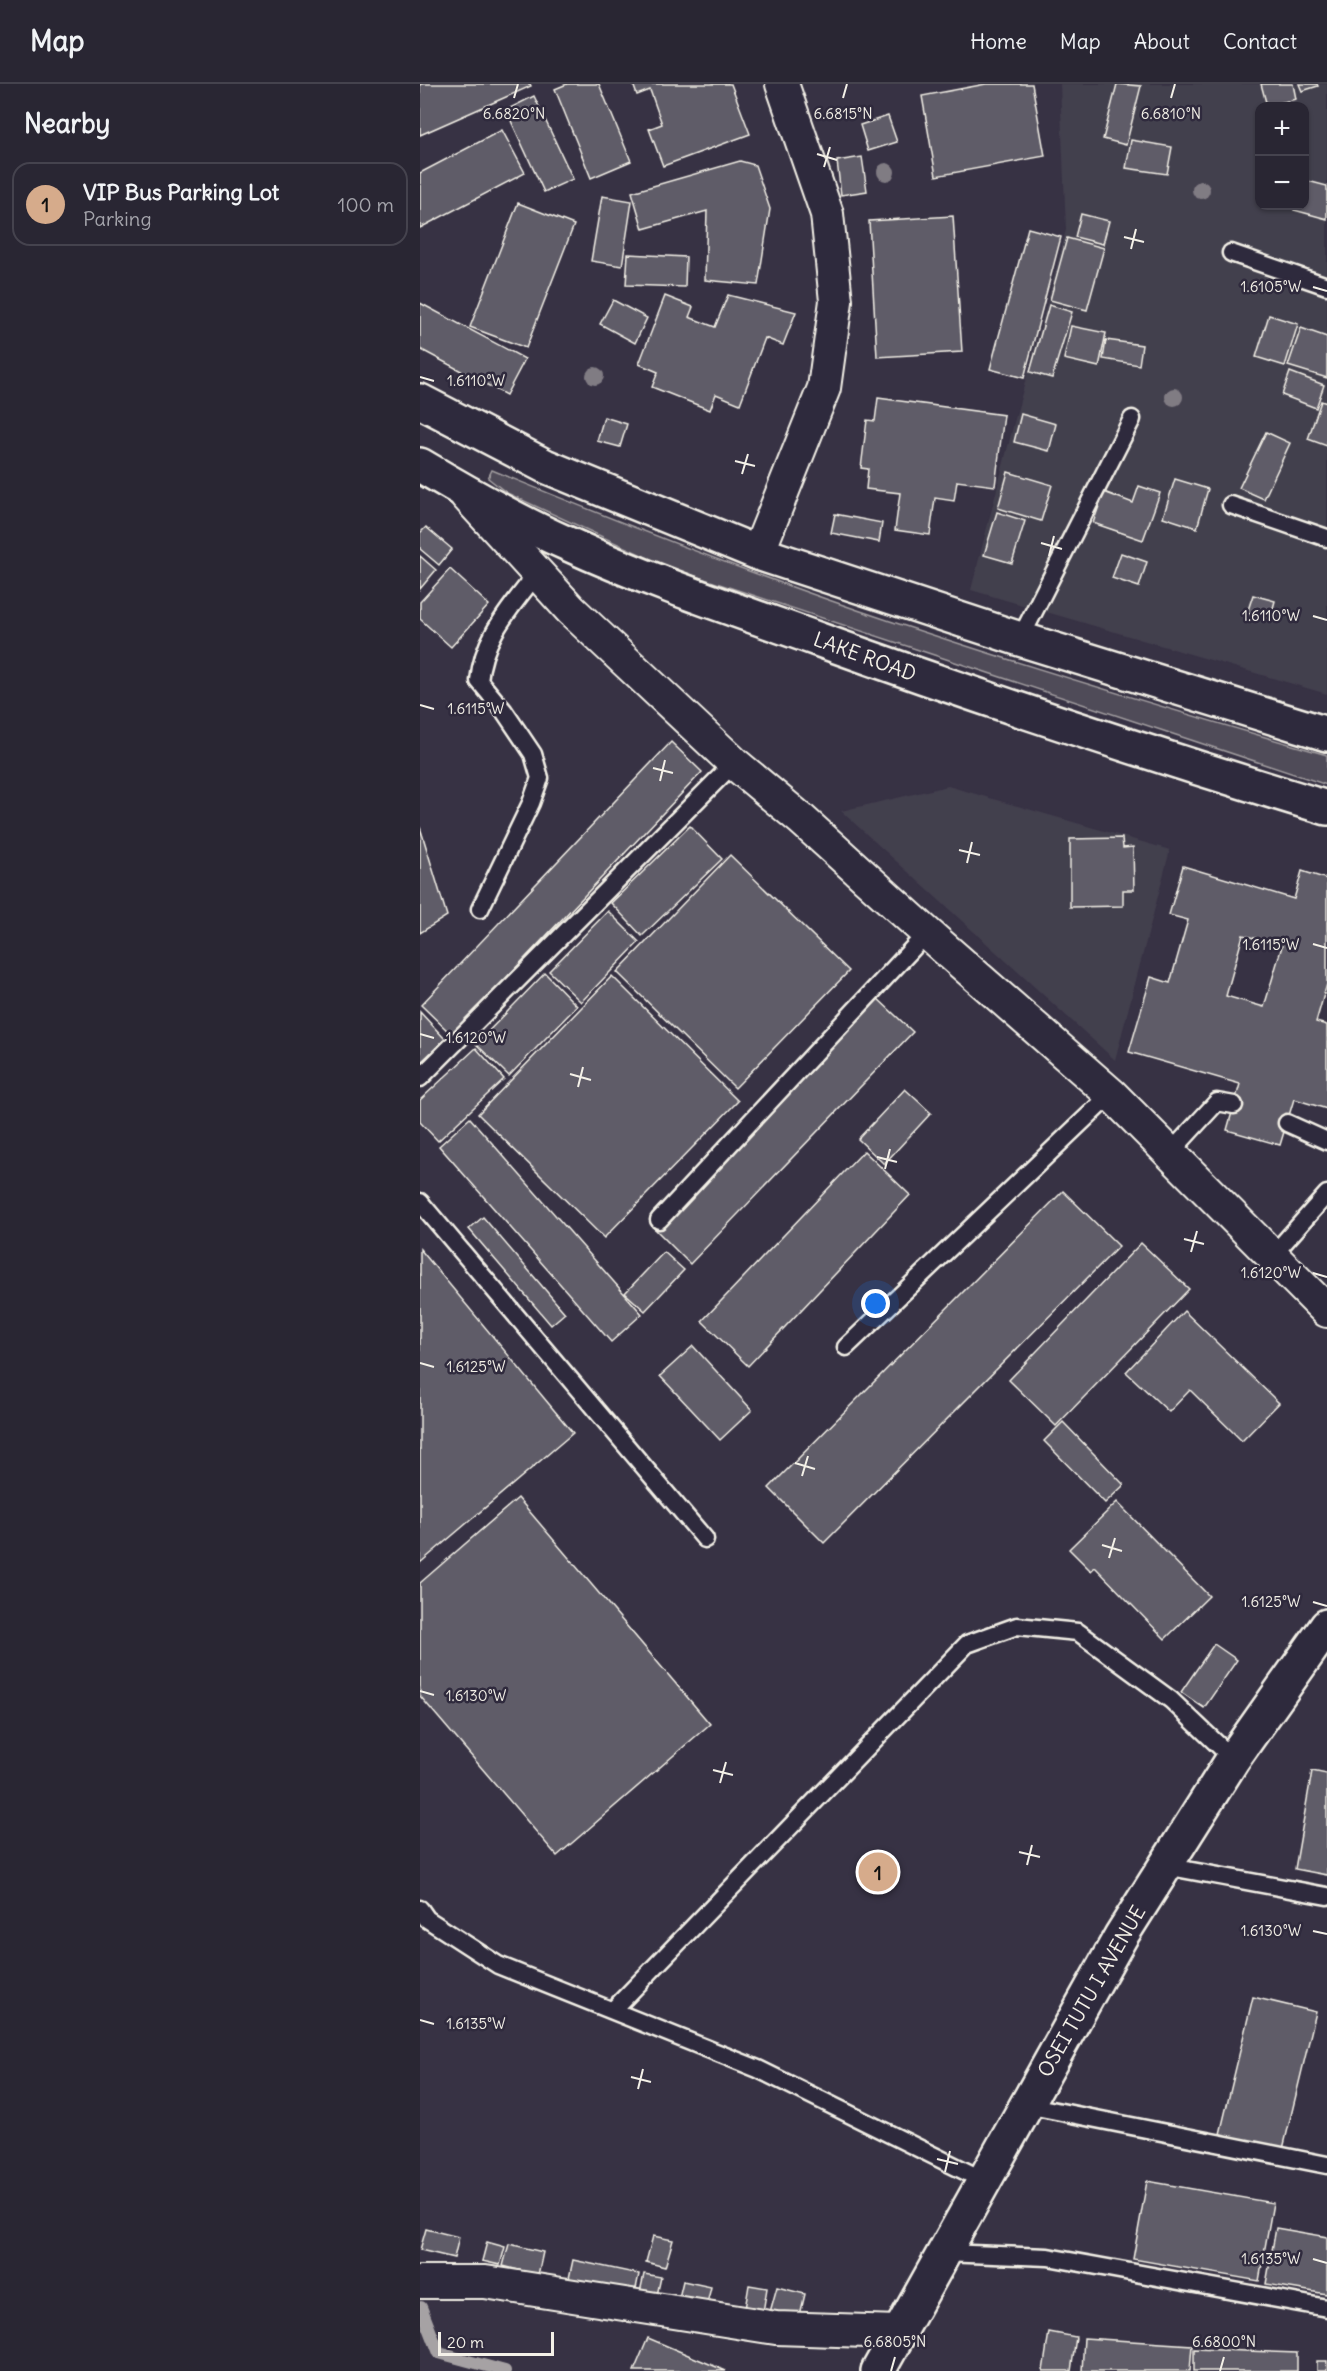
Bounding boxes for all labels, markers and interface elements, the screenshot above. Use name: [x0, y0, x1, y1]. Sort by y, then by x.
text: Map: [30, 23, 84, 59]
text: Home: [970, 28, 1027, 55]
text: Map: [1060, 28, 1101, 55]
text: About: [1134, 28, 1190, 55]
text: Contact: [1223, 28, 1297, 55]
map controls: [1255, 102, 1309, 210]
button: +: [1255, 102, 1309, 156]
text: 6.6820°N: [483, 104, 545, 123]
text: 6.6815°N: [813, 104, 873, 123]
text: 6.6810°N: [1141, 104, 1201, 123]
text: Nearby: [24, 107, 110, 140]
button: −: [1255, 156, 1309, 210]
text: VIP Bus Parking Lot: [83, 178, 279, 206]
text: 1: [42, 192, 49, 217]
text: 100 m: [337, 192, 394, 217]
text: Parking: [83, 206, 152, 231]
text: 1.6105°W: [1241, 277, 1302, 296]
text: 1.6110°W: [447, 371, 505, 390]
text: 1.6110°W: [1242, 606, 1300, 625]
street label: LAKE ROAD: [810, 626, 920, 686]
text: 1.6115°W: [448, 699, 505, 718]
text: 1.6115°W: [1243, 935, 1300, 954]
text: 1.6120°W: [446, 1028, 507, 1047]
text: 1.6120°W: [1241, 1263, 1302, 1282]
your location: [861, 1289, 890, 1318]
text: 1.6125°W: [446, 1357, 506, 1376]
text: 1.6125°W: [1241, 1592, 1301, 1611]
text: 1.6130°W: [446, 1686, 507, 1705]
pin: 1: [858, 1850, 898, 1894]
street label: OSEI TUTU I AVENUE: [1032, 1901, 1150, 2081]
text: 1.6130°W: [1241, 1921, 1302, 1940]
text: 1.6135°W: [446, 2014, 506, 2033]
text: 1.6135°W: [1241, 2249, 1301, 2268]
scale bar: [438, 2329, 554, 2356]
text: 20 m: [447, 2332, 484, 2352]
text: 6.6805°N: [864, 2332, 926, 2351]
text: 6.6800°N: [1192, 2332, 1256, 2351]

